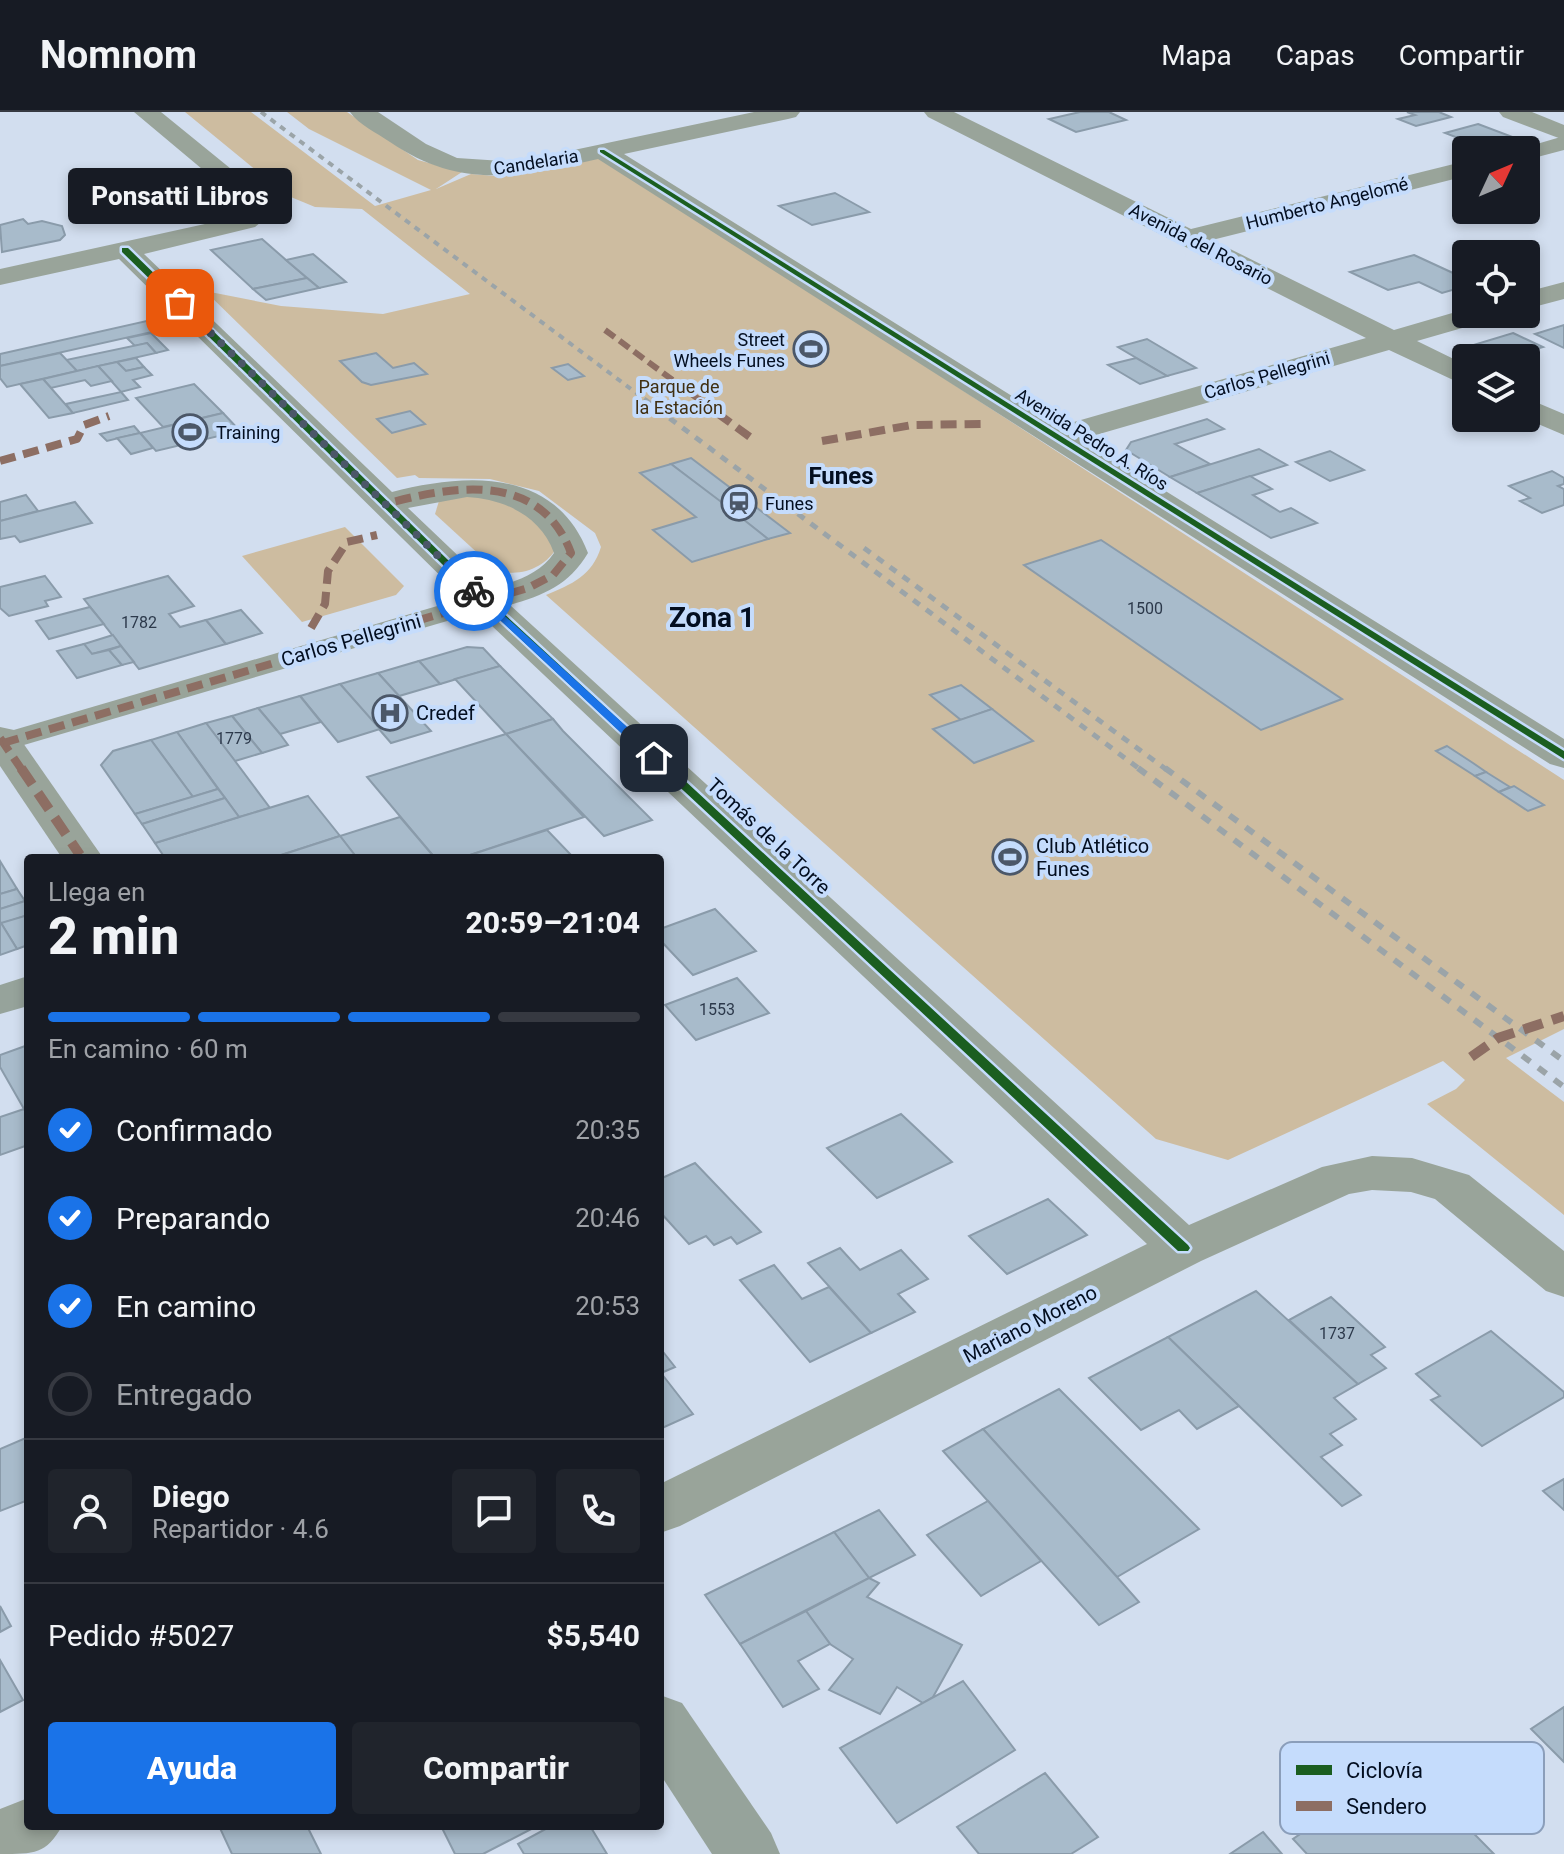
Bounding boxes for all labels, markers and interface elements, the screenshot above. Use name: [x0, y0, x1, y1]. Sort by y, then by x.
text: Nomnom: [40, 33, 197, 77]
text: Mapa: [1161, 39, 1232, 72]
text: Capas: [1276, 39, 1355, 72]
text: Compartir: [1399, 39, 1524, 72]
north arrow: [1452, 136, 1540, 224]
map controls: [1452, 136, 1540, 432]
street label: Candelaria: [492, 145, 580, 179]
callout: Ponsatti Libros: [68, 167, 292, 223]
street label: Humberto Angelomé: [1244, 173, 1410, 233]
text: Ponsatti Libros: [91, 181, 269, 211]
street label: Avenida del Rosario: [1126, 199, 1276, 289]
button: locate: [1452, 240, 1540, 328]
pin: [146, 269, 214, 337]
icon: bag: [158, 281, 202, 325]
place label: Street Wheels Funes: [673, 329, 785, 371]
sports icon: Street Wheels Funes: [792, 330, 830, 368]
button: layers: [1452, 344, 1540, 432]
street label: Carlos Pellegrini: [1202, 347, 1332, 403]
park label: Parque de la Estación: [635, 376, 723, 418]
street label: Avenida Pedro A. Ríos: [1012, 384, 1172, 494]
sports icon: Training: [171, 413, 209, 451]
place label: Training: [216, 422, 280, 443]
district label: Funes: [808, 462, 874, 490]
station icon: Funes: [720, 484, 758, 522]
place label: Funes: [765, 493, 813, 514]
courier: [434, 551, 514, 631]
icon: bike: [452, 569, 496, 613]
house number: 1500: [1127, 599, 1163, 618]
district label: Zona 1: [669, 601, 755, 634]
street label: Carlos Pellegrini: [278, 609, 424, 671]
house number: 1782: [121, 613, 157, 632]
hospital icon: Credef: [371, 694, 409, 732]
place label: Credef: [416, 701, 475, 725]
pin: [620, 724, 688, 792]
house number: 1779: [216, 729, 252, 748]
icon: home: [632, 736, 676, 780]
street label: Tomás de la Torre: [702, 773, 836, 899]
place label: Club Atlético Funes: [1036, 834, 1149, 881]
sports icon: Club Atlético Funes: [991, 838, 1029, 876]
text: Llega en: [48, 877, 145, 907]
text: 20:59–21:04: [465, 905, 640, 940]
text: 2 min: [48, 906, 179, 967]
house number: 1553: [699, 1000, 735, 1019]
text: En camino · 60 m: [48, 1034, 248, 1064]
icon: check: [48, 1108, 92, 1152]
text: Confirmado: [116, 1113, 273, 1148]
text: 20:35: [575, 1115, 640, 1145]
icon: check: [48, 1196, 92, 1240]
text: Preparando: [116, 1201, 270, 1236]
text: 20:46: [575, 1203, 640, 1233]
street label: Mariano Moreno: [959, 1280, 1101, 1368]
icon: check: [48, 1284, 92, 1328]
text: En camino: [116, 1289, 256, 1324]
text: 20:53: [575, 1291, 640, 1321]
house number: 1737: [1319, 1324, 1355, 1343]
text: Entregado: [116, 1377, 252, 1412]
button: person: [48, 1469, 132, 1553]
button: chat: [452, 1469, 536, 1553]
button: phone: [556, 1469, 640, 1553]
text: Diego: [152, 1479, 230, 1514]
text: Repartidor · 4.6: [152, 1514, 329, 1544]
text: Pedido #5027: [48, 1618, 234, 1653]
text: $5,540: [547, 1618, 640, 1653]
button: Ayuda: [48, 1722, 336, 1814]
button: Compartir: [352, 1722, 640, 1814]
legend: [1280, 1742, 1544, 1834]
text: Ciclovía: [1346, 1758, 1423, 1783]
text: Sendero: [1346, 1794, 1427, 1819]

